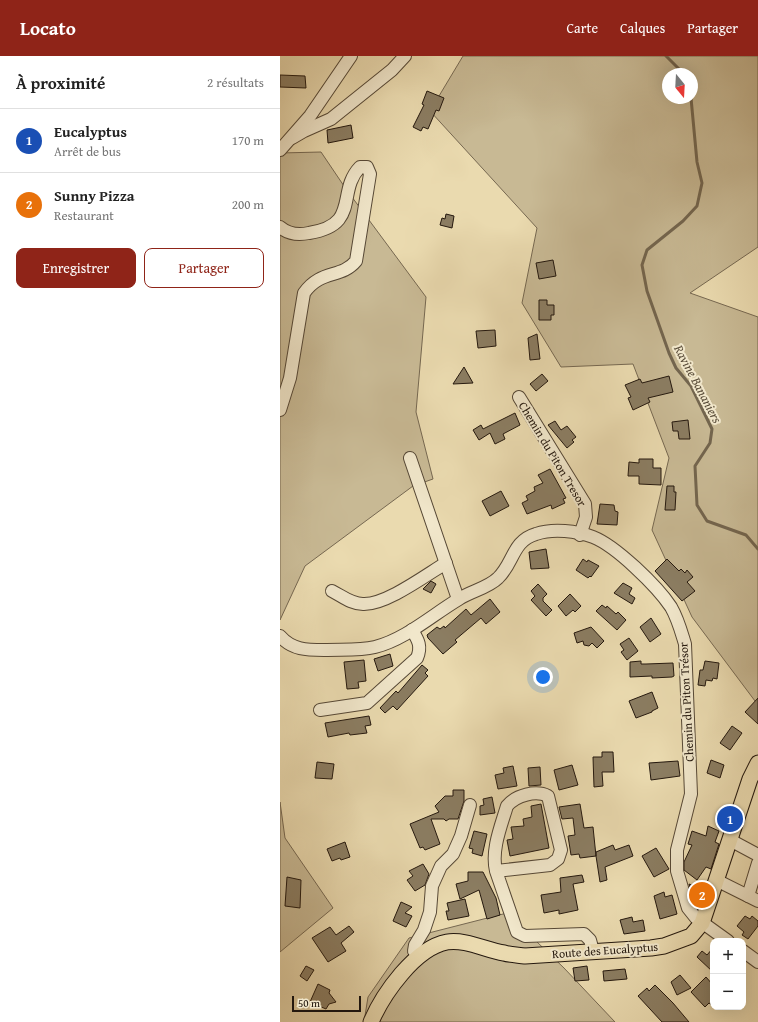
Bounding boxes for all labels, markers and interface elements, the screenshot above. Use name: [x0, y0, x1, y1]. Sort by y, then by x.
text: Locato: [20, 14, 76, 42]
text: Carte: [566, 18, 598, 38]
text: Calques: [620, 18, 665, 38]
text: Partager: [687, 18, 738, 38]
north arrow: [662, 68, 698, 104]
text: À proximité: [16, 70, 105, 95]
text: 2 résultats: [207, 73, 264, 92]
text: Eucalyptus: [54, 121, 127, 142]
text: 1: [26, 131, 32, 150]
text: 170 m: [232, 131, 264, 150]
text: Arrêt de bus: [54, 142, 121, 161]
text: Sunny Pizza: [54, 185, 135, 206]
text: 2: [26, 195, 32, 214]
text: 200 m: [232, 195, 264, 214]
text: Restaurant: [54, 206, 114, 225]
button: Enregistrer: [16, 248, 136, 288]
button: Partager: [144, 248, 264, 288]
water label: Ravine Bananiers: [669, 341, 727, 427]
street label: Chemin du Piton Tresor: [515, 398, 591, 510]
street label: Chemin du Piton Trésor: [674, 642, 698, 762]
your location: [533, 667, 553, 687]
pin: 1: [717, 804, 743, 834]
pin: 2: [689, 880, 715, 910]
street label: Route des Eucalyptus: [551, 938, 659, 962]
map controls: [710, 938, 746, 1010]
button: +: [710, 938, 746, 974]
button: −: [710, 974, 746, 1010]
scale bar: [292, 994, 361, 1013]
text: 50 m: [298, 995, 320, 1011]

